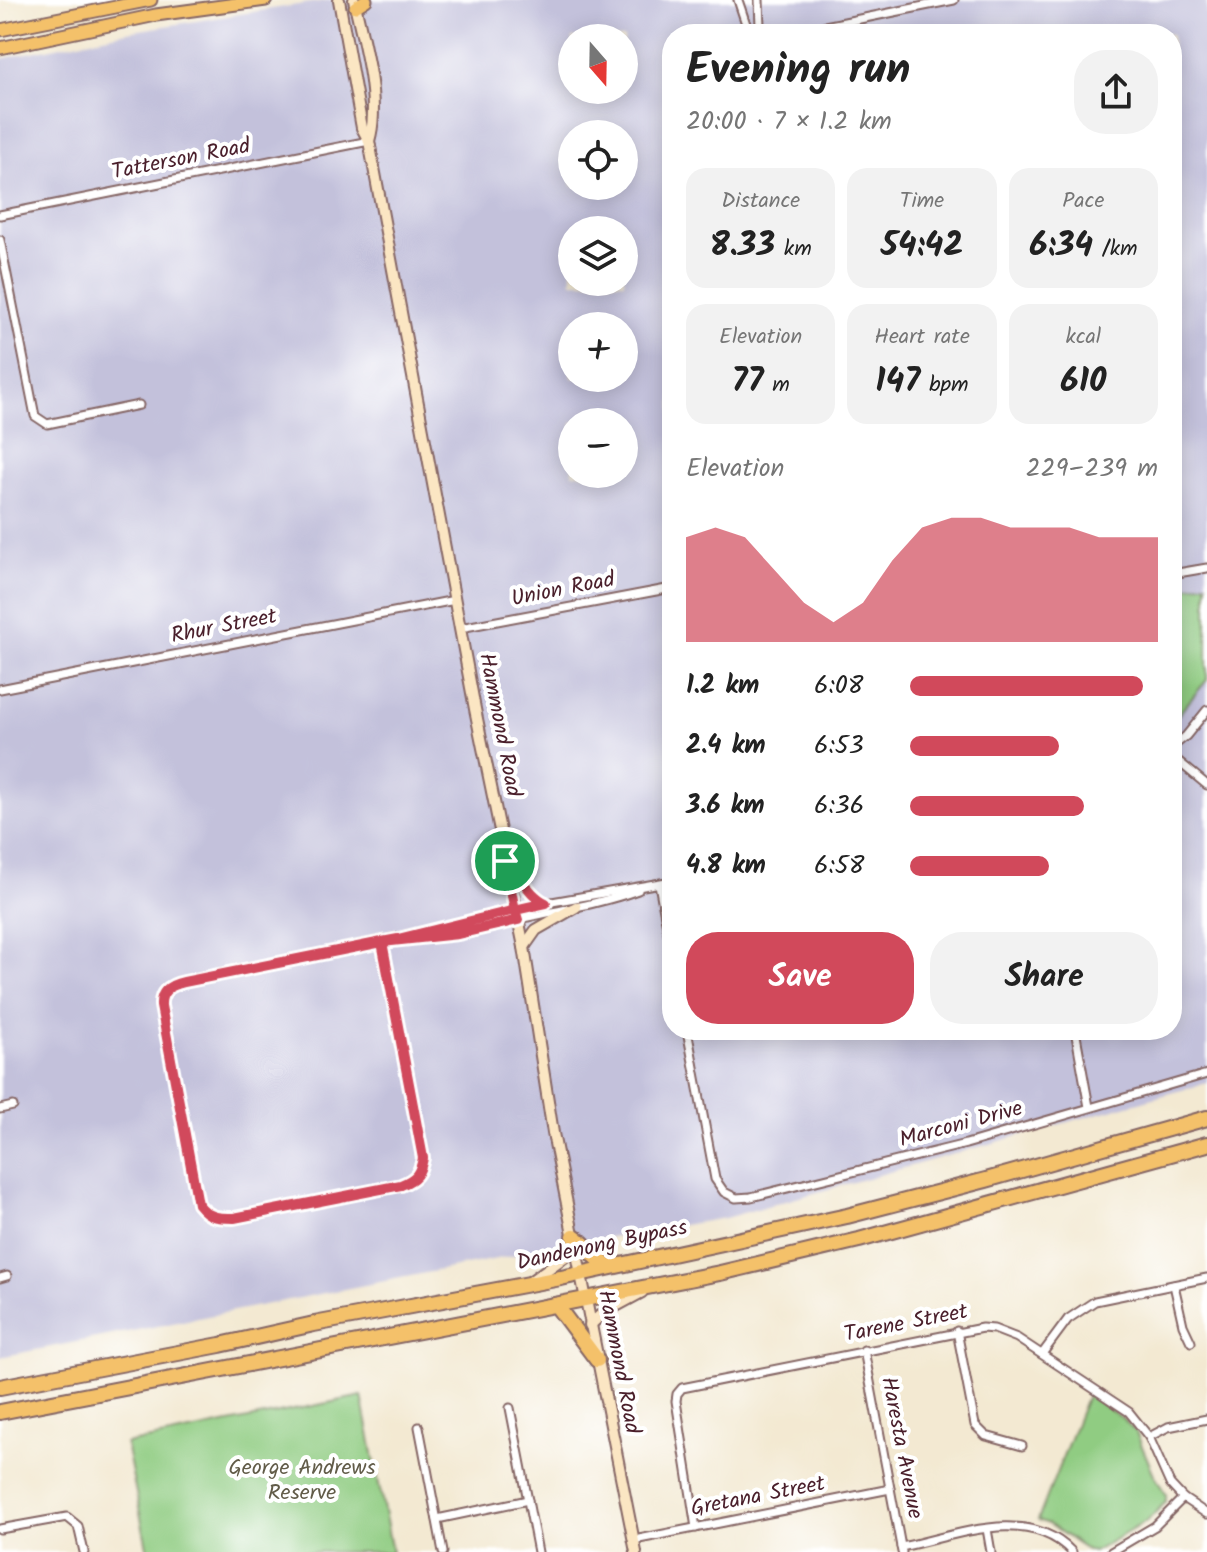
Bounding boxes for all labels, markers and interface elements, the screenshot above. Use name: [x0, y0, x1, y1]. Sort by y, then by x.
north arrow: [558, 24, 638, 104]
map controls: [558, 24, 638, 488]
text: Evening run: [686, 36, 910, 106]
button: share: [1074, 50, 1158, 134]
text: 20:00 · 7 × 1.2 km: [686, 101, 892, 143]
button: locate: [558, 120, 638, 200]
street label: Tatterson Road: [109, 129, 254, 191]
text: Distance: [721, 184, 800, 219]
text: Time: [900, 184, 944, 219]
text: Pace: [1062, 184, 1104, 219]
button: layers: [558, 216, 638, 296]
text: 8.33: [710, 219, 775, 273]
text: 54:42: [881, 219, 963, 273]
text: 6:34: [1029, 219, 1093, 273]
text: km: [775, 232, 812, 267]
text: /km: [1093, 232, 1138, 267]
button: +: [558, 312, 638, 392]
text: Elevation: [719, 320, 802, 355]
text: Heart rate: [874, 320, 970, 355]
text: kcal: [1065, 320, 1101, 355]
text: 77: [731, 355, 764, 409]
text: 147: [875, 355, 920, 409]
text: 610: [1060, 355, 1106, 409]
text: m: [764, 368, 790, 403]
text: bpm: [920, 368, 969, 403]
button: −: [558, 408, 638, 488]
text: Elevation: [686, 448, 784, 490]
text: 229–239 m: [1025, 448, 1158, 490]
street label: Union Road: [508, 563, 619, 617]
street label: Rhur Street: [168, 600, 280, 654]
street label: Hammond Road: [468, 650, 530, 801]
text: 1.2 km: [686, 665, 759, 707]
text: 6:08: [814, 665, 864, 707]
text: 2.4 km: [686, 725, 766, 767]
text: 6:53: [814, 725, 864, 767]
text: 3.6 km: [686, 785, 765, 827]
text: 6:36: [814, 785, 864, 827]
pin: [471, 827, 539, 895]
icon: arrive: [483, 839, 527, 883]
text: 4.8 km: [686, 845, 766, 887]
text: 6:58: [814, 845, 864, 887]
button: Save: [686, 932, 914, 1024]
button: Share: [930, 932, 1158, 1024]
street label: Marconi Drive: [895, 1092, 1027, 1158]
street label: Dandenong Bypass: [513, 1211, 691, 1281]
street label: Hammond Road: [587, 1287, 649, 1438]
street label: Tarene Street: [841, 1295, 971, 1353]
street label: Haresta Avenue: [870, 1374, 932, 1522]
park label: George Andrews Reserve: [228, 1451, 376, 1511]
street label: Gretana Street: [688, 1467, 829, 1527]

